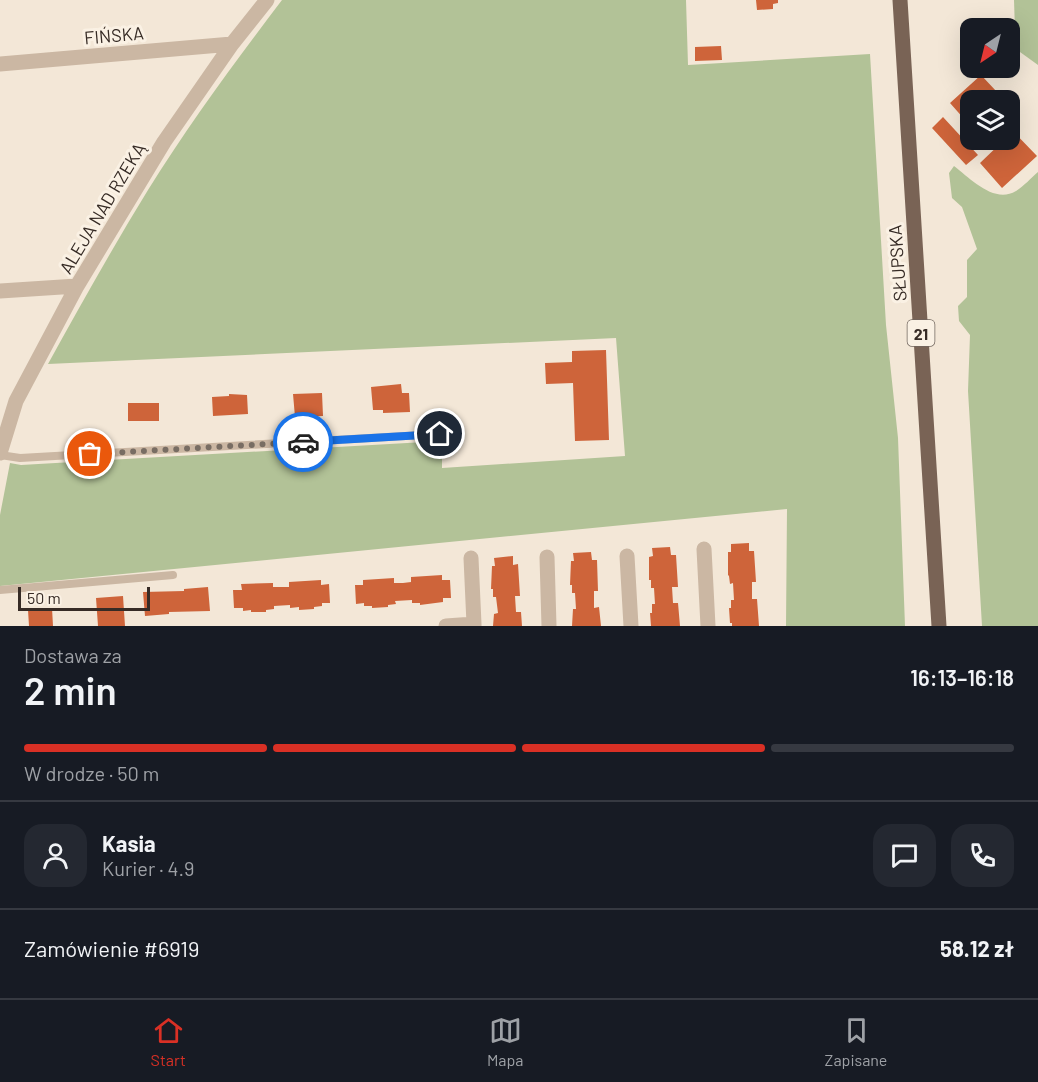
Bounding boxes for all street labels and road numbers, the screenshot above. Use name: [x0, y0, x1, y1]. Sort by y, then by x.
street label: FIŃSKA: [83, 21, 145, 49]
street label: ALEJA NAD RZEKĄ: [54, 138, 150, 277]
street label: SŁUPSKA: [883, 224, 911, 302]
road number: 21: [908, 320, 934, 346]

